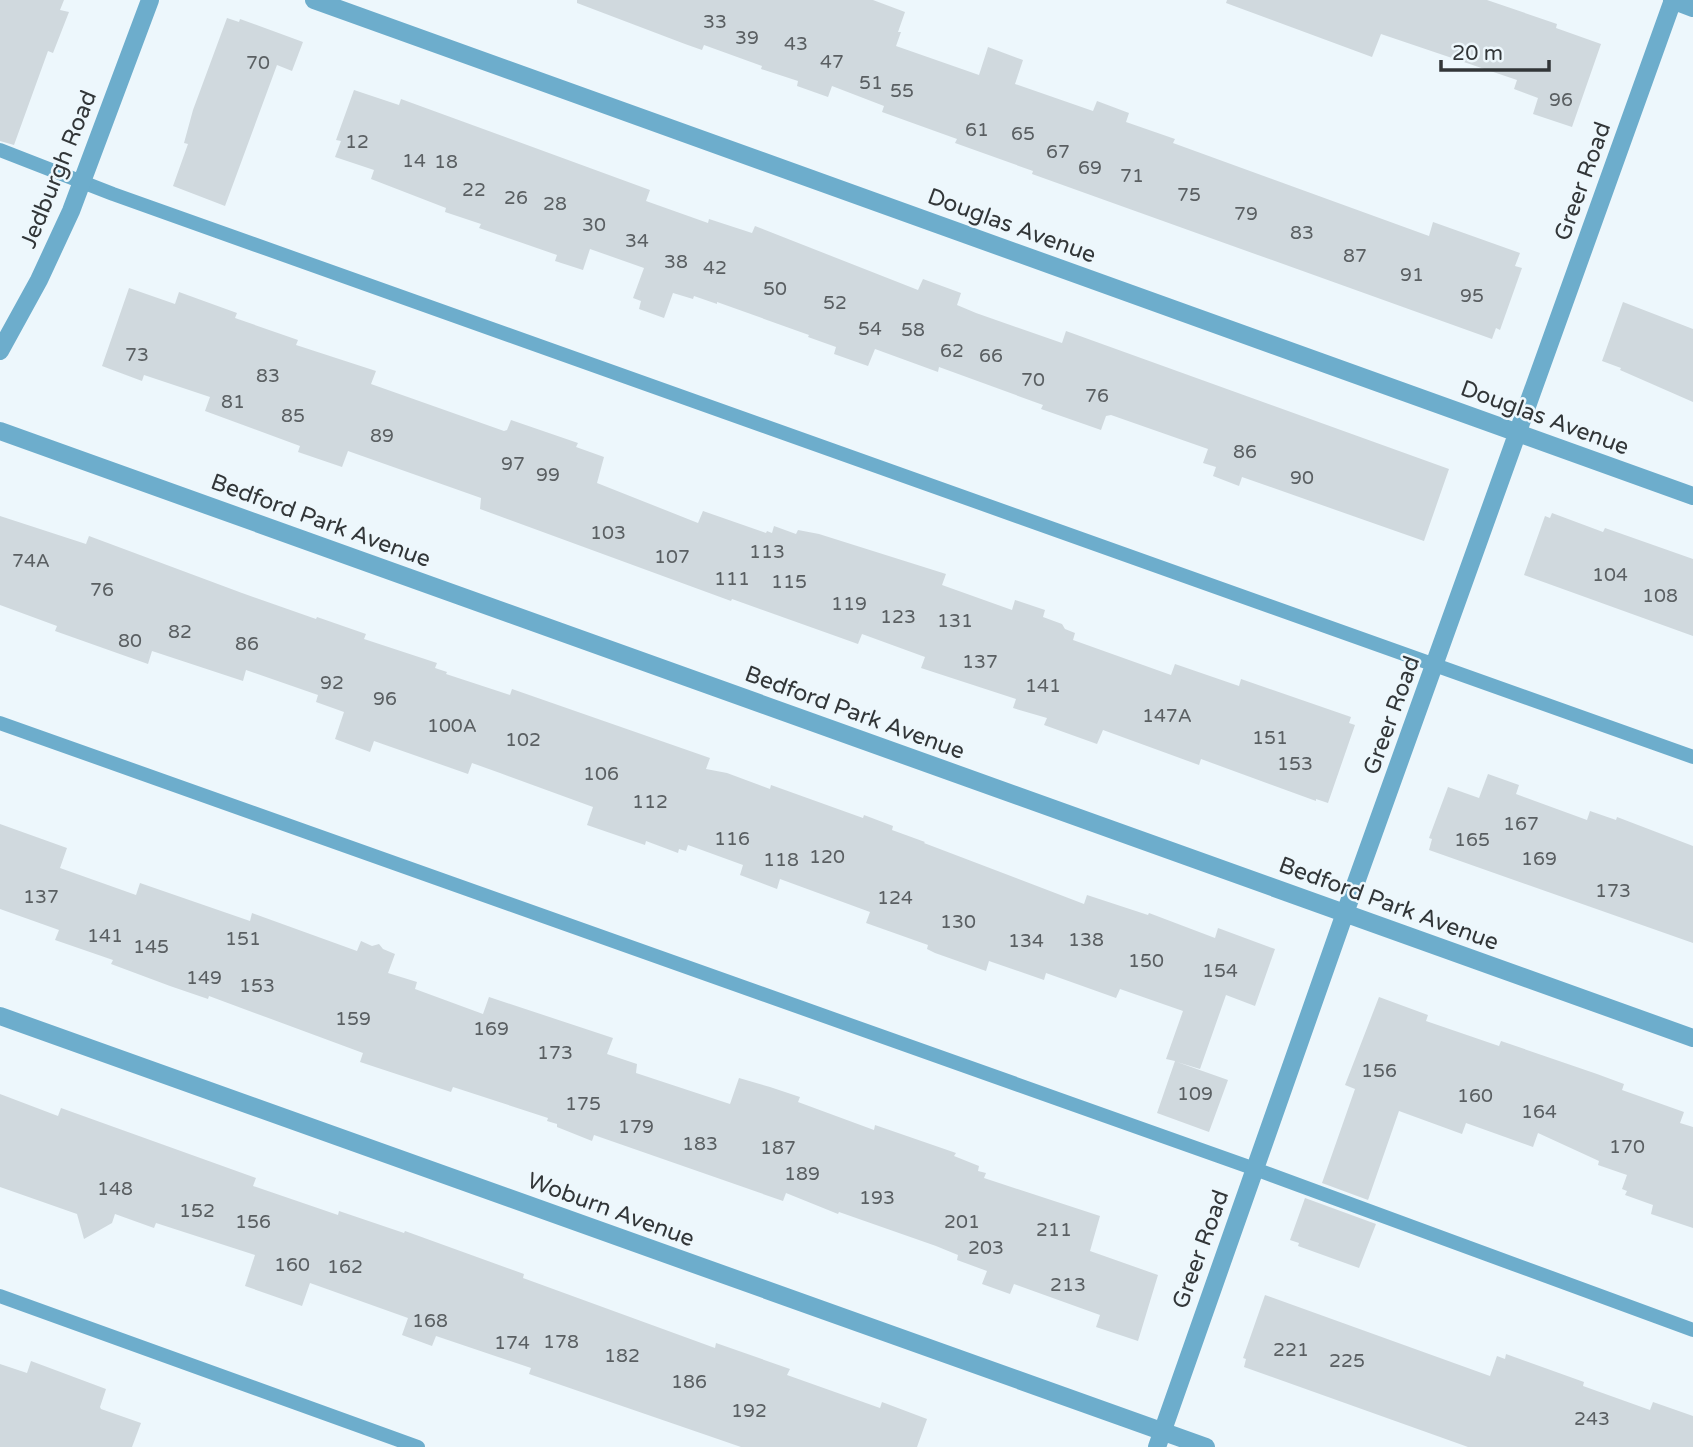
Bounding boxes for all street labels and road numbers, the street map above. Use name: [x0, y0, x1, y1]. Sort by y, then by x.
street label: Jedburgh Road: [15, 86, 103, 252]
street label: Greer Road: [1548, 118, 1617, 245]
street label: Douglas Avenue: [924, 182, 1100, 269]
street label: Douglas Avenue: [1457, 374, 1633, 461]
street label: Bedford Park Avenue: [207, 468, 434, 574]
street label: Greer Road: [1357, 652, 1426, 779]
street label: Bedford Park Avenue: [741, 660, 968, 766]
street label: Bedford Park Avenue: [1275, 851, 1502, 957]
street label: Woburn Avenue: [523, 1167, 698, 1253]
street label: Greer Road: [1166, 1186, 1235, 1313]

